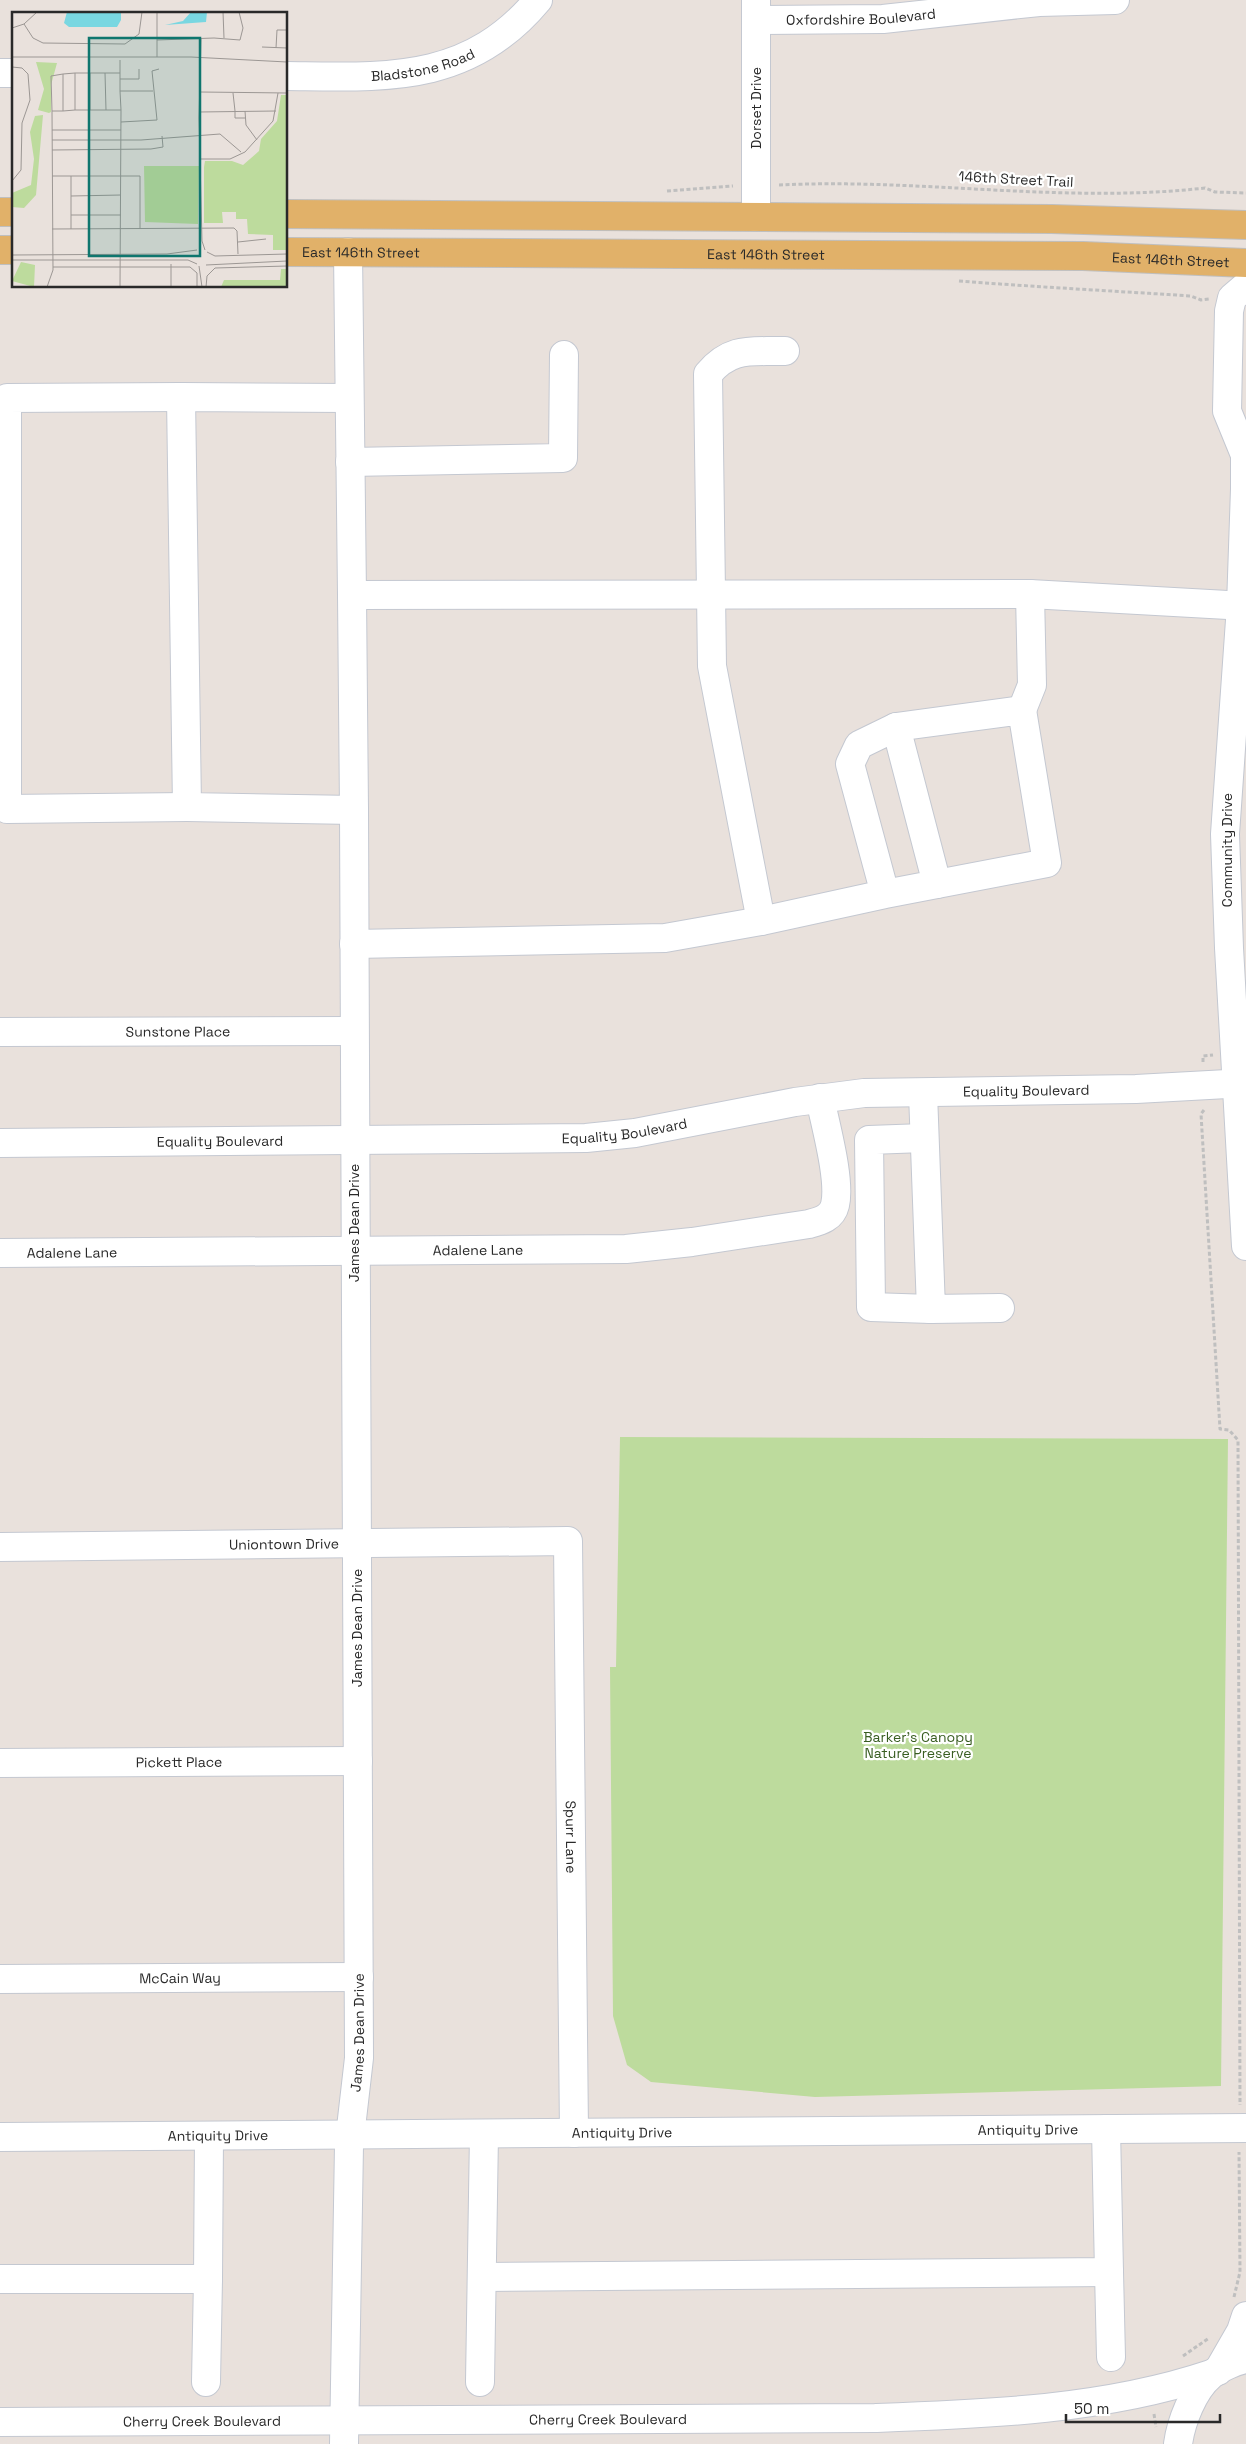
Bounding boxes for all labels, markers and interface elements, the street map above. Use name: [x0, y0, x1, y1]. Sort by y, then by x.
street label: Oxfordshire Boulevard: [786, 4, 937, 29]
inset map: [12, 12, 288, 288]
street label: Bladstone Road: [370, 44, 478, 85]
street label: Dorset Drive: [747, 67, 765, 149]
street label: 146th Street Trail: [958, 167, 1074, 191]
street label: East 146th Street: [302, 243, 420, 262]
street label: East 146th Street: [707, 245, 825, 264]
street label: East 146th Street: [1112, 248, 1230, 271]
street label: Community Drive: [1218, 793, 1236, 907]
street label: Sunstone Place: [126, 1022, 230, 1041]
street label: Equality Boulevard: [963, 1081, 1090, 1101]
street label: Equality Boulevard: [562, 1114, 689, 1147]
street label: Equality Boulevard: [157, 1132, 283, 1151]
street label: James Dean Drive: [345, 1164, 363, 1282]
street label: Adalene Lane: [433, 1241, 523, 1259]
street label: Adalene Lane: [27, 1243, 117, 1262]
street label: Uniontown Drive: [229, 1534, 339, 1554]
street label: James Dean Drive: [348, 1569, 366, 1687]
park label: Barker's Canopy Nature Preserve: [863, 1728, 973, 1762]
street label: Pickett Place: [136, 1753, 222, 1771]
street label: Spurr Lane: [562, 1800, 580, 1874]
street label: McCain Way: [139, 1969, 221, 1987]
street label: James Dean Drive: [346, 1973, 368, 2093]
street label: Antiquity Drive: [978, 2120, 1078, 2139]
street label: Antiquity Drive: [572, 2123, 672, 2142]
street label: Antiquity Drive: [168, 2126, 268, 2145]
scale bar: [1066, 2392, 1220, 2424]
text: 50 m: [1074, 2399, 1109, 2418]
street label: Cherry Creek Boulevard: [529, 2410, 687, 2429]
street label: Cherry Creek Boulevard: [123, 2412, 281, 2430]

